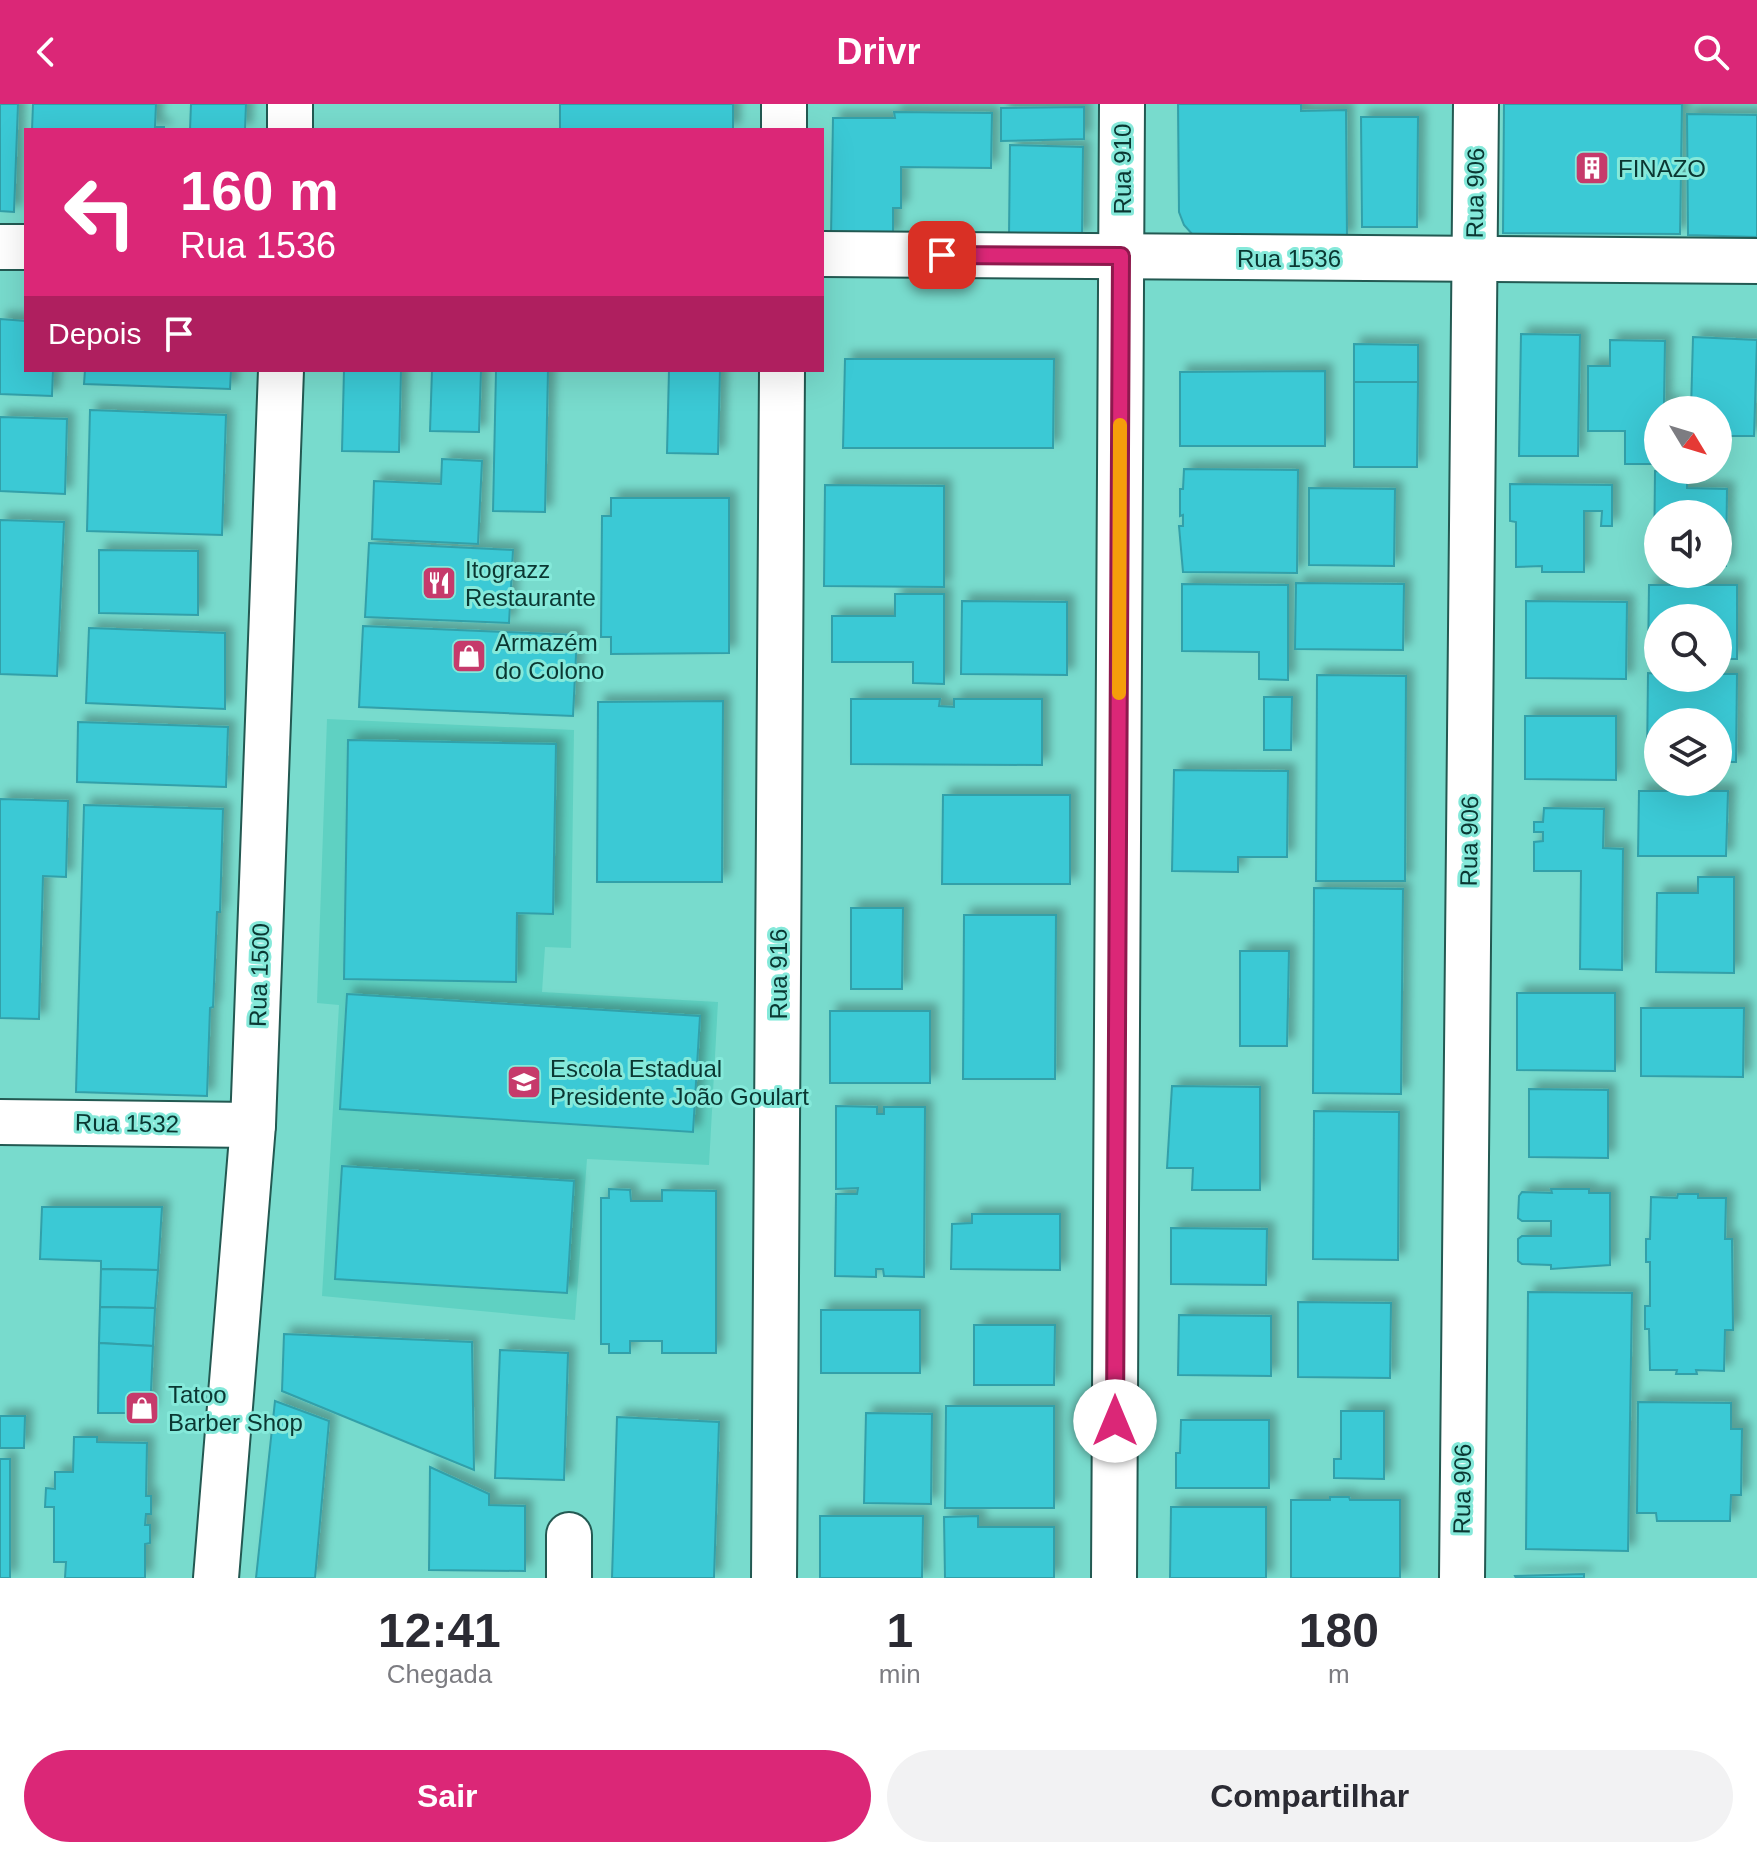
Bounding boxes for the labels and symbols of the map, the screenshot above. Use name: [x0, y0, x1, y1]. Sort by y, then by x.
street label: Rua 910: [1109, 124, 1136, 214]
street label: Rua 906: [1461, 147, 1489, 239]
building icon: FINAZO: [1573, 149, 1611, 187]
place label: FINAZO: [1618, 155, 1706, 182]
pin: [908, 221, 976, 289]
street label: Rua 1536: [1237, 245, 1341, 272]
north arrow: [1644, 396, 1732, 484]
place label: Itograzz Restaurante: [465, 556, 596, 611]
restaurant icon: Itograzz Restaurante: [420, 564, 458, 602]
place label: Armazém do Colono: [495, 629, 604, 684]
shop icon: Armazém do Colono: [450, 637, 488, 675]
street label: Rua 906: [1455, 795, 1483, 887]
street label: Rua 1500: [244, 923, 274, 1027]
street label: Rua 916: [765, 929, 792, 1019]
place label: Escola Estadual Presidente João Goulart: [550, 1055, 809, 1110]
school or university icon: Escola Estadual Presidente João Goulart: [505, 1063, 543, 1101]
street label: Rua 1532: [75, 1109, 179, 1137]
position arrow: [1073, 1379, 1157, 1463]
place label: Tatoo Barber Shop: [168, 1381, 303, 1436]
shop icon: Tatoo Barber Shop: [123, 1389, 161, 1427]
street label: Rua 906: [1448, 1443, 1476, 1535]

